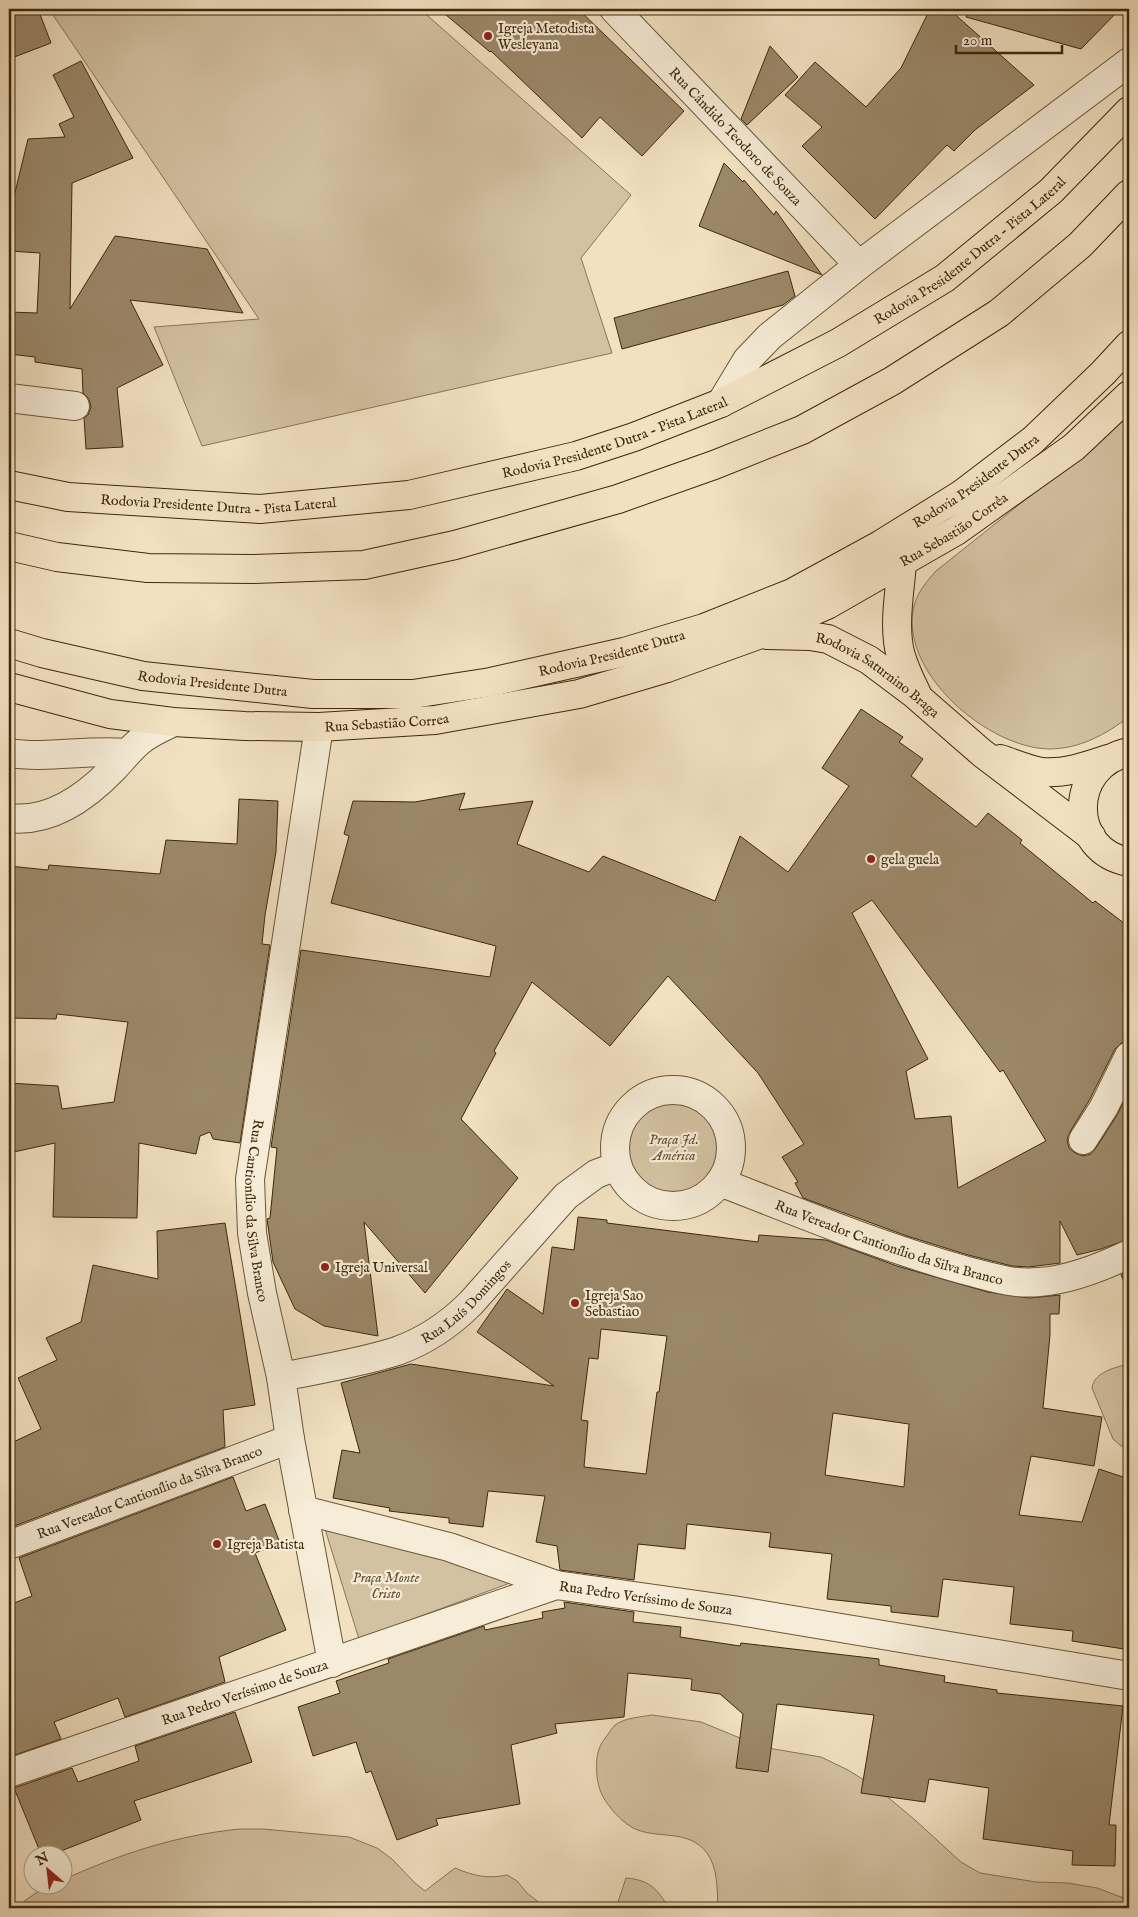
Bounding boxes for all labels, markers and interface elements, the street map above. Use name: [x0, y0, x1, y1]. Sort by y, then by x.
place label: Igreja Metodista Wesleyana: [498, 20, 595, 54]
scale bar: [956, 22, 1062, 54]
marker: Igreja Metodista Wesleyana: [482, 30, 494, 42]
text: 20 m: [963, 31, 993, 50]
street label: Rua Cândido Teodoro de Souza: [665, 64, 806, 211]
street label: Rodovia Presidente Dutra - Pista Lateral: [871, 173, 1070, 329]
street label: Rodovia Presidente Dutra - Pista Lateral: [500, 393, 731, 483]
street label: Rodovia Presidente Dutra: [910, 430, 1044, 532]
street label: Rua Sebastião Corrêa: [897, 489, 1012, 571]
street label: Rodovia Presidente Dutra - Pista Lateral: [100, 491, 337, 519]
street label: Rodovia Presidente Dutra: [537, 626, 688, 681]
street label: Rodovia Saturnino Braga: [814, 629, 944, 723]
street label: Rodovia Presidente Dutra: [136, 667, 289, 701]
street label: Rua Sebastião Correa: [324, 709, 451, 737]
place label: gela guela: [881, 851, 940, 869]
marker: gela guela: [865, 853, 877, 865]
street label: Rua Cantionílio da Silva Branco: [240, 1118, 272, 1304]
park label: Praça Jd. América: [649, 1131, 699, 1165]
street label: Rua Vereador Cantionílio da Silva Branco: [772, 1196, 1005, 1290]
street label: Rua Luís Domingos: [418, 1256, 515, 1348]
place label: Igreja Universal: [335, 1259, 428, 1277]
marker: Igreja Universal: [319, 1261, 331, 1273]
place label: Igreja Sao Sebastiao: [585, 1287, 644, 1321]
marker: Igreja Sao Sebastiao: [569, 1297, 581, 1309]
street label: Rua Vereador Cantionílio da Silva Branco: [34, 1442, 265, 1544]
place label: Igreja Batista: [227, 1536, 305, 1554]
marker: Igreja Batista: [211, 1538, 223, 1550]
park label: Praça Monte Cristo: [353, 1569, 420, 1603]
street label: Rua Pedro Veríssimo de Souza: [558, 1578, 734, 1620]
street label: Rua Pedro Veríssimo de Souza: [159, 1656, 331, 1730]
north arrow: [22, 1844, 72, 1894]
text: N: [32, 1849, 52, 1871]

